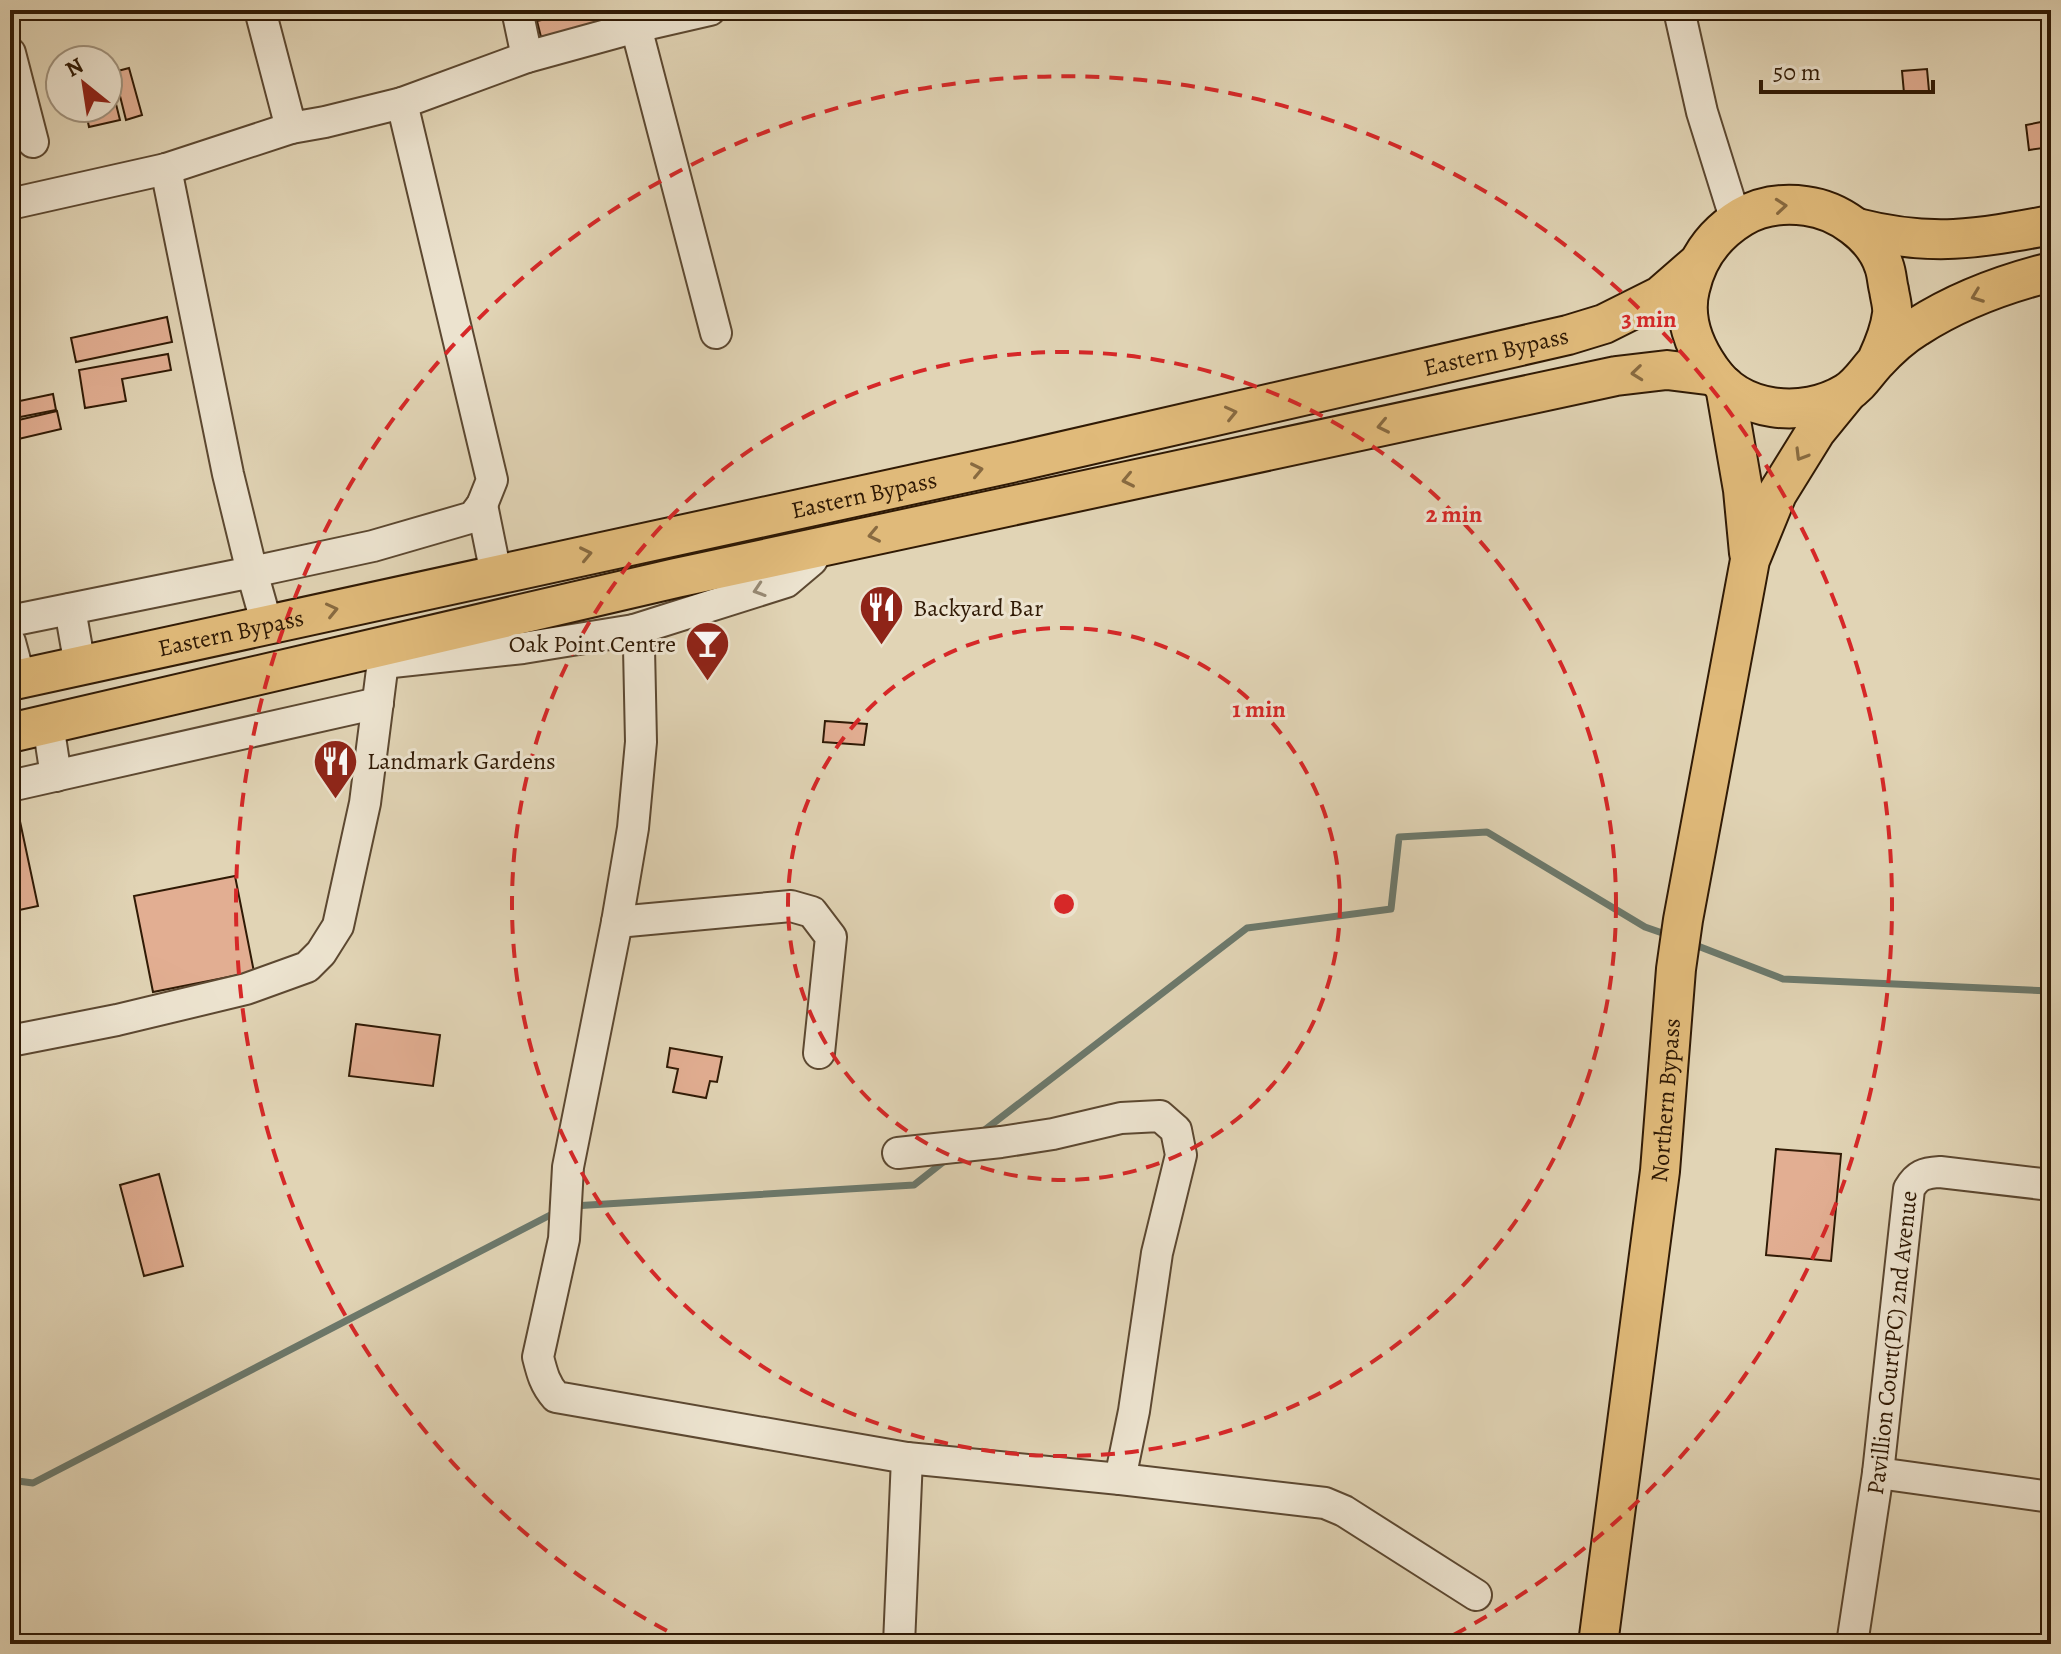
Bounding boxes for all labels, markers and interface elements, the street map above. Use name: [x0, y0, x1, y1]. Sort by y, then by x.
north arrow: [44, 44, 124, 124]
scale bar: [1761, 44, 1933, 94]
text: N: [60, 51, 89, 85]
text: 50 m: [1773, 56, 1821, 88]
one-way arrow: [1775, 198, 1788, 215]
one-way arrow: [1971, 286, 1985, 303]
text: 3 min: [1621, 303, 1677, 335]
street label: Eastern Bypass: [1420, 319, 1572, 384]
one-way arrow: [1630, 365, 1643, 382]
one-way arrow: [1224, 405, 1237, 422]
one-way arrow: [1376, 417, 1390, 434]
one-way arrow: [1795, 446, 1811, 461]
one-way arrow: [970, 462, 983, 479]
street label: Eastern Bypass: [788, 464, 940, 526]
one-way arrow: [1122, 471, 1136, 488]
text: 2 min: [1426, 498, 1483, 530]
one-way arrow: [868, 526, 882, 543]
one-way arrow: [579, 546, 592, 563]
one-way arrow: [753, 581, 767, 597]
restaurant icon: Backyard Bar: [858, 584, 906, 647]
place label: Backyard Bar: [913, 592, 1043, 624]
street label: Eastern Bypass: [155, 601, 307, 664]
one-way arrow: [325, 602, 339, 619]
bar icon: Oak Point Centre: [683, 620, 731, 683]
place label: Oak Point Centre: [509, 628, 676, 660]
text: 1 min: [1232, 693, 1286, 725]
restaurant icon: Landmark Gardens: [312, 737, 360, 800]
place label: Landmark Gardens: [367, 745, 556, 777]
centre of rings: [1050, 890, 1078, 918]
street label: Northern Bypass: [1643, 1017, 1688, 1184]
street label: Pavillion Court(PC) 2nd Avenue: [1859, 1189, 1925, 1497]

